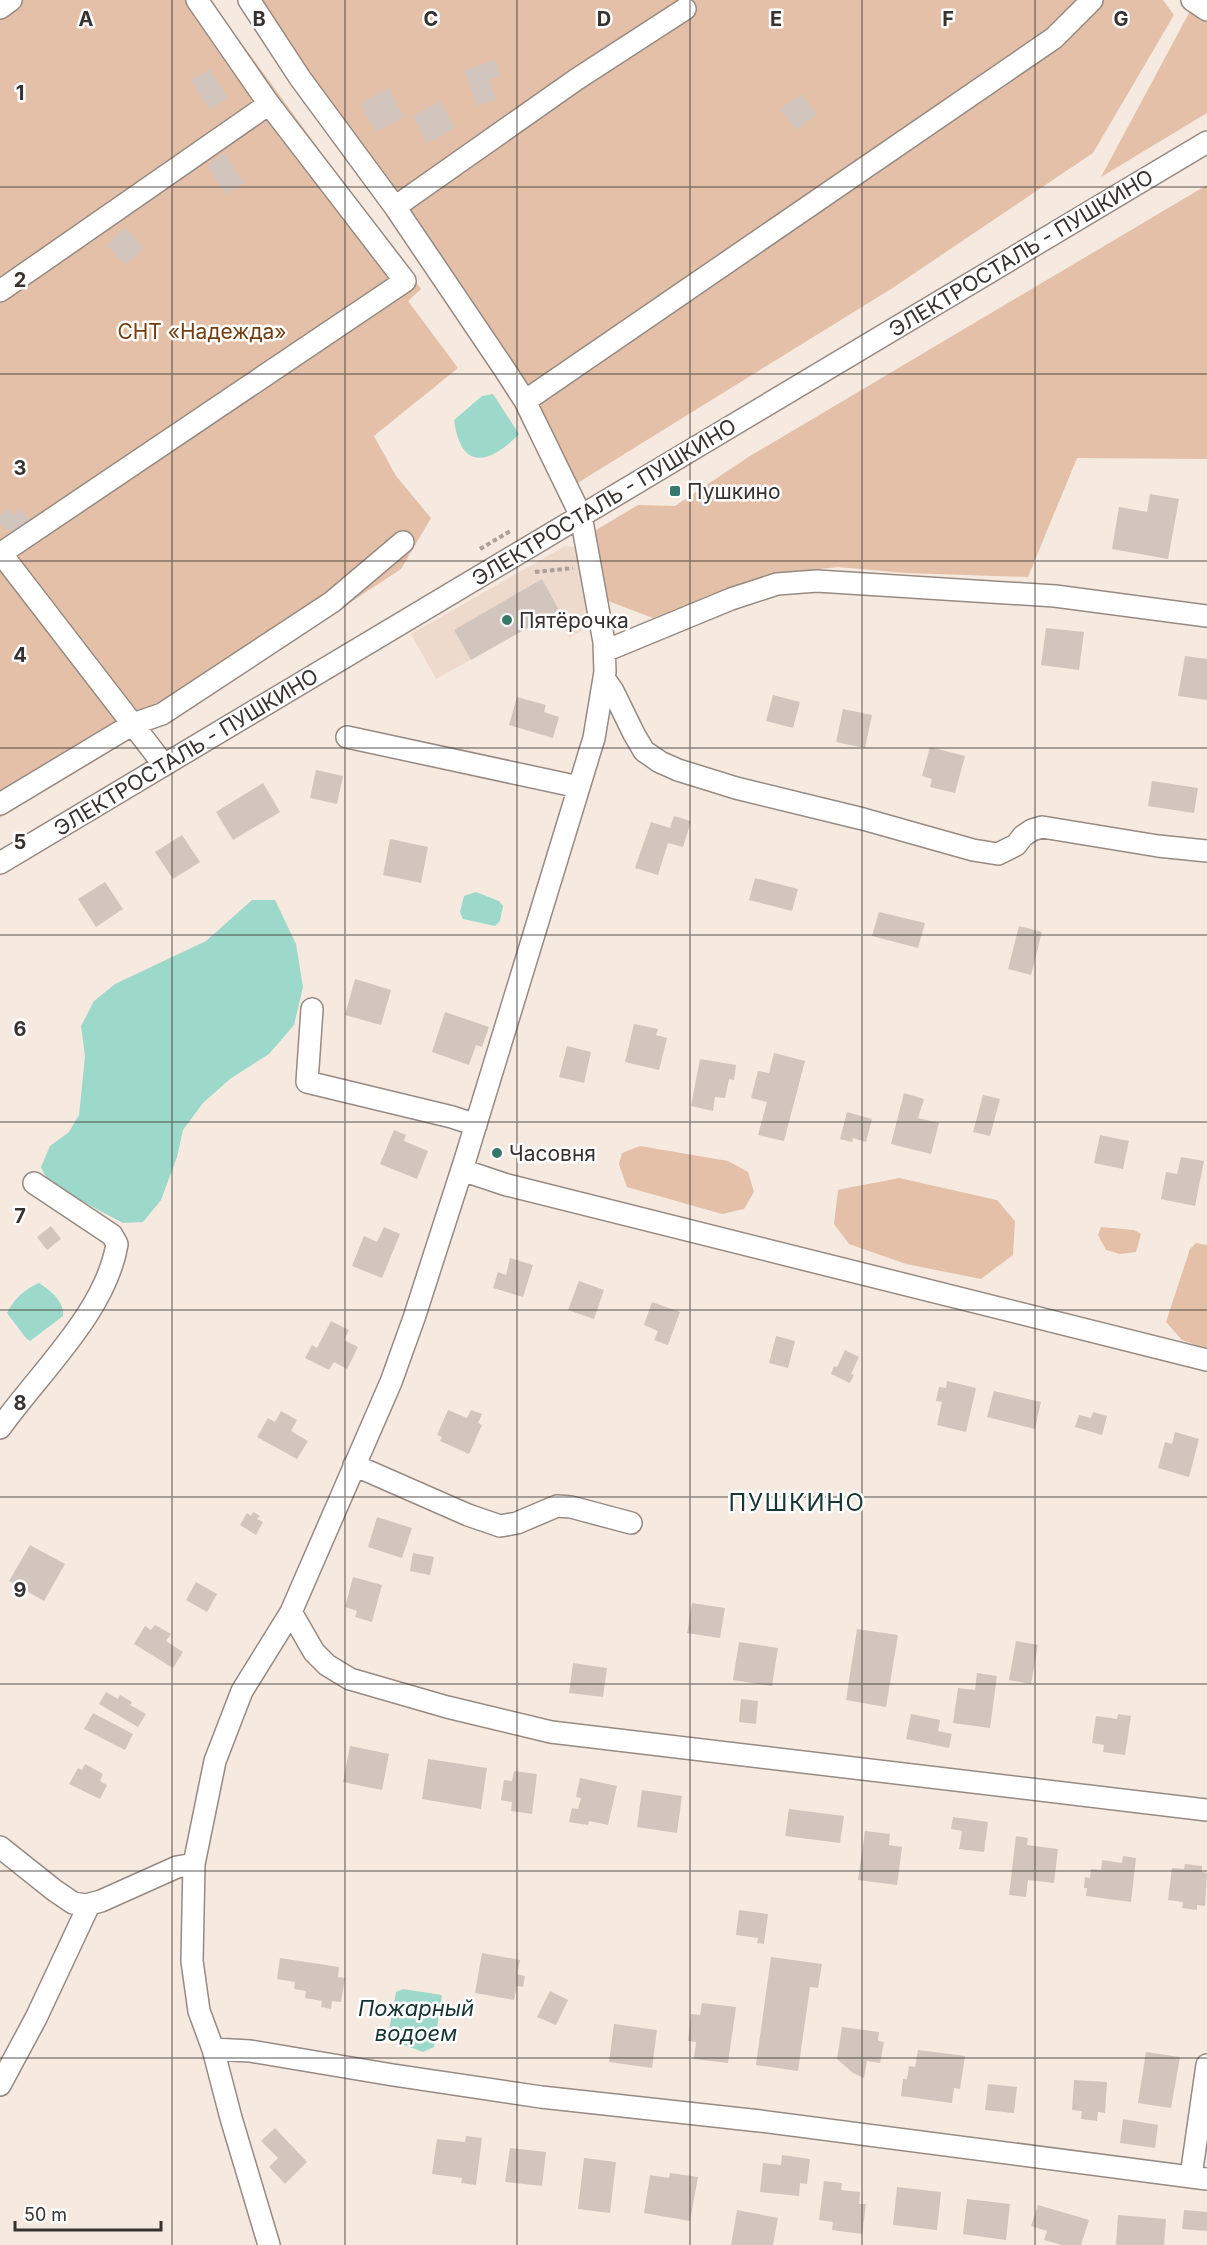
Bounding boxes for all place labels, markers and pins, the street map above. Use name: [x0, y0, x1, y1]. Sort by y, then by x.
place label: Пушкино: [687, 479, 781, 504]
marker: Пушкино: [668, 484, 682, 498]
place label: Пятёрочка: [519, 608, 629, 633]
marker: Пятёрочка: [500, 613, 514, 627]
place label: Часовня: [509, 1141, 596, 1166]
marker: Часовня: [490, 1146, 504, 1160]

